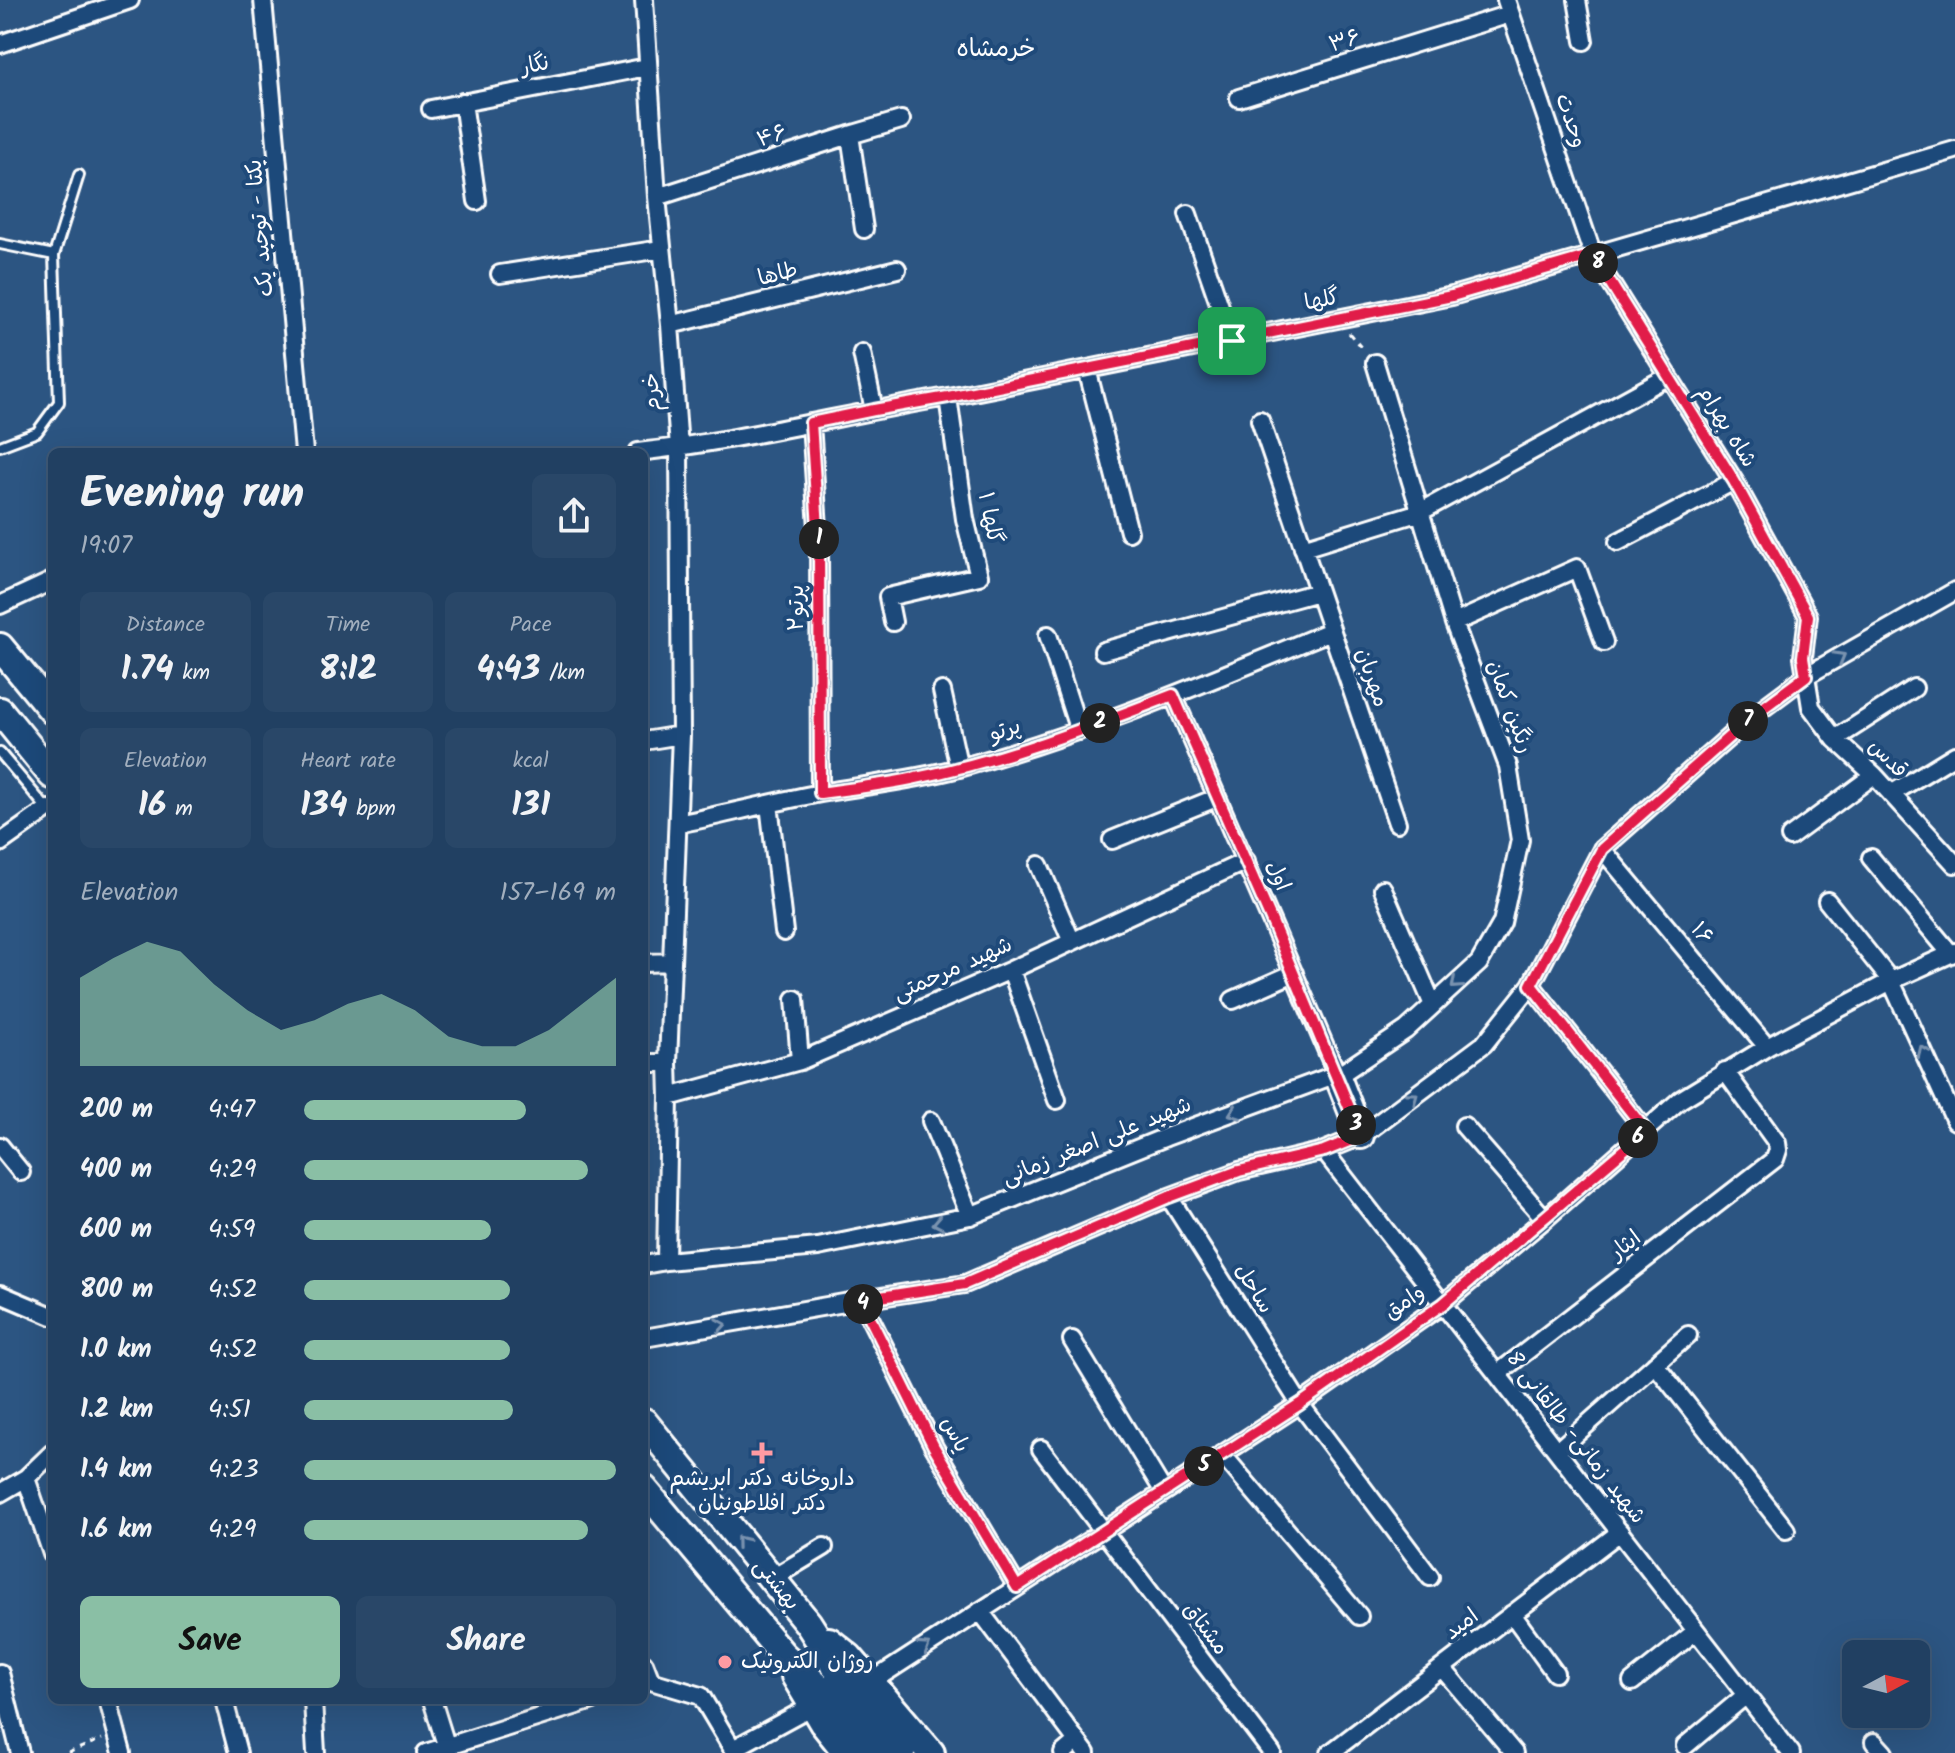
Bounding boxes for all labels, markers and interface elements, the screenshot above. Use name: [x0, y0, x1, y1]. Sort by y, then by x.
street label: ۳۶: [1325, 21, 1365, 63]
district label: خرمشاه: [957, 30, 1035, 69]
street label: نگار: [516, 46, 552, 86]
street label: وحدت: [1544, 89, 1596, 153]
street label: ۴۶: [752, 116, 792, 158]
street label: یکتا - توحید یک: [238, 158, 284, 298]
pin: 8: [1578, 243, 1618, 283]
text: 8: [1592, 245, 1604, 280]
street label: طاها: [754, 253, 802, 297]
street label: گلها: [1301, 280, 1343, 322]
pin: [1198, 307, 1266, 375]
icon: arrive: [1210, 319, 1254, 363]
street label: خرم: [634, 371, 672, 413]
street label: شاه بهرام: [1687, 379, 1765, 475]
text: Evening run: [80, 460, 304, 530]
button: share: [532, 474, 616, 558]
street label: گلها ۱: [967, 489, 1011, 547]
pin: 1: [799, 519, 839, 559]
text: 1: [816, 521, 822, 556]
text: 19:07: [80, 525, 132, 567]
street label: پرتو۲: [780, 585, 815, 631]
text: Distance: [126, 608, 205, 643]
text: Time: [326, 608, 370, 643]
text: Pace: [510, 608, 552, 643]
text: 1.74: [121, 643, 173, 697]
text: 8:12: [319, 643, 377, 697]
text: 4:43: [476, 643, 540, 697]
street label: مهربان: [1345, 644, 1397, 712]
one-way arrow: [1831, 651, 1845, 667]
street label: رنگین کمان: [1476, 655, 1542, 759]
text: km: [173, 656, 210, 691]
text: /km: [540, 656, 585, 691]
pin: 7: [1728, 701, 1768, 741]
pin: 2: [1080, 703, 1120, 743]
text: 7: [1743, 703, 1753, 738]
text: 2: [1094, 705, 1106, 740]
street label: پرتو: [984, 710, 1025, 753]
street label: قدس: [1859, 731, 1915, 787]
text: Elevation: [124, 744, 207, 779]
text: Heart rate: [300, 744, 396, 779]
text: kcal: [513, 744, 549, 779]
text: 16: [138, 779, 167, 833]
text: 134: [300, 779, 347, 833]
text: 131: [511, 779, 550, 833]
text: m: [167, 792, 193, 827]
text: bpm: [347, 792, 396, 827]
street label: اول: [1255, 855, 1299, 897]
text: Elevation: [80, 872, 178, 914]
text: 157–169 m: [500, 872, 616, 914]
street label: ۱۶: [1681, 915, 1721, 953]
street label: شهید مرحمتی: [888, 928, 1018, 1012]
one-way arrow: [1450, 975, 1465, 989]
one-way arrow: [1917, 1045, 1933, 1059]
street label: شهید علی اصغر زمانی: [997, 1088, 1197, 1196]
text: 200 m: [80, 1089, 153, 1131]
text: 4:47: [208, 1089, 255, 1131]
one-way arrow: [1404, 1092, 1418, 1106]
one-way arrow: [1227, 1103, 1241, 1120]
pin: 3: [1336, 1105, 1376, 1145]
text: 3: [1350, 1107, 1362, 1142]
pin: 6: [1618, 1118, 1658, 1158]
text: 6: [1632, 1120, 1644, 1155]
text: 400 m: [80, 1149, 152, 1191]
text: 4:29: [208, 1149, 257, 1191]
text: 600 m: [80, 1209, 152, 1251]
text: 4:59: [208, 1209, 255, 1251]
one-way arrow: [931, 1213, 945, 1230]
street label: ایثار: [1601, 1222, 1650, 1271]
street label: ساحل: [1224, 1257, 1282, 1321]
text: 800 m: [80, 1269, 153, 1311]
text: 4:52: [208, 1269, 258, 1311]
street label: وامق: [1377, 1276, 1433, 1330]
pin: 4: [843, 1284, 883, 1324]
text: 4: [857, 1286, 869, 1321]
one-way arrow: [714, 1317, 728, 1334]
text: 1.0 km: [80, 1329, 151, 1371]
text: 4:52: [208, 1329, 258, 1371]
street label: شهید زمانی- طالقانی 8: [1496, 1344, 1654, 1532]
text: 1.2 km: [80, 1389, 153, 1431]
text: 4:51: [208, 1389, 251, 1431]
street label: یاس: [930, 1410, 978, 1460]
marker: داروخانه دکتر ابریشم دکتر افلاطونیان: [753, 1444, 771, 1462]
pin: 5: [1184, 1446, 1224, 1486]
text: 5: [1198, 1448, 1210, 1483]
text: 1.4 km: [80, 1449, 152, 1491]
text: 4:23: [208, 1449, 259, 1491]
place label: داروخانه دکتر ابریشم دکتر افلاطونیان: [669, 1462, 855, 1522]
text: 1.6 km: [80, 1509, 152, 1551]
text: 4:29: [208, 1509, 257, 1551]
one-way arrow: [736, 1536, 751, 1550]
street label: بهشتی: [744, 1551, 808, 1619]
street label: مشتاق: [1173, 1595, 1237, 1663]
button: Save: [80, 1596, 340, 1688]
button: Share: [356, 1596, 616, 1688]
street label: امید: [1437, 1600, 1487, 1650]
north arrow: [1842, 1640, 1930, 1728]
map controls: [1842, 1640, 1930, 1728]
one-way arrow: [916, 1641, 931, 1656]
place label: روژان الکترونیک: [741, 1645, 874, 1680]
marker: روژان الکترونیک: [716, 1653, 734, 1671]

